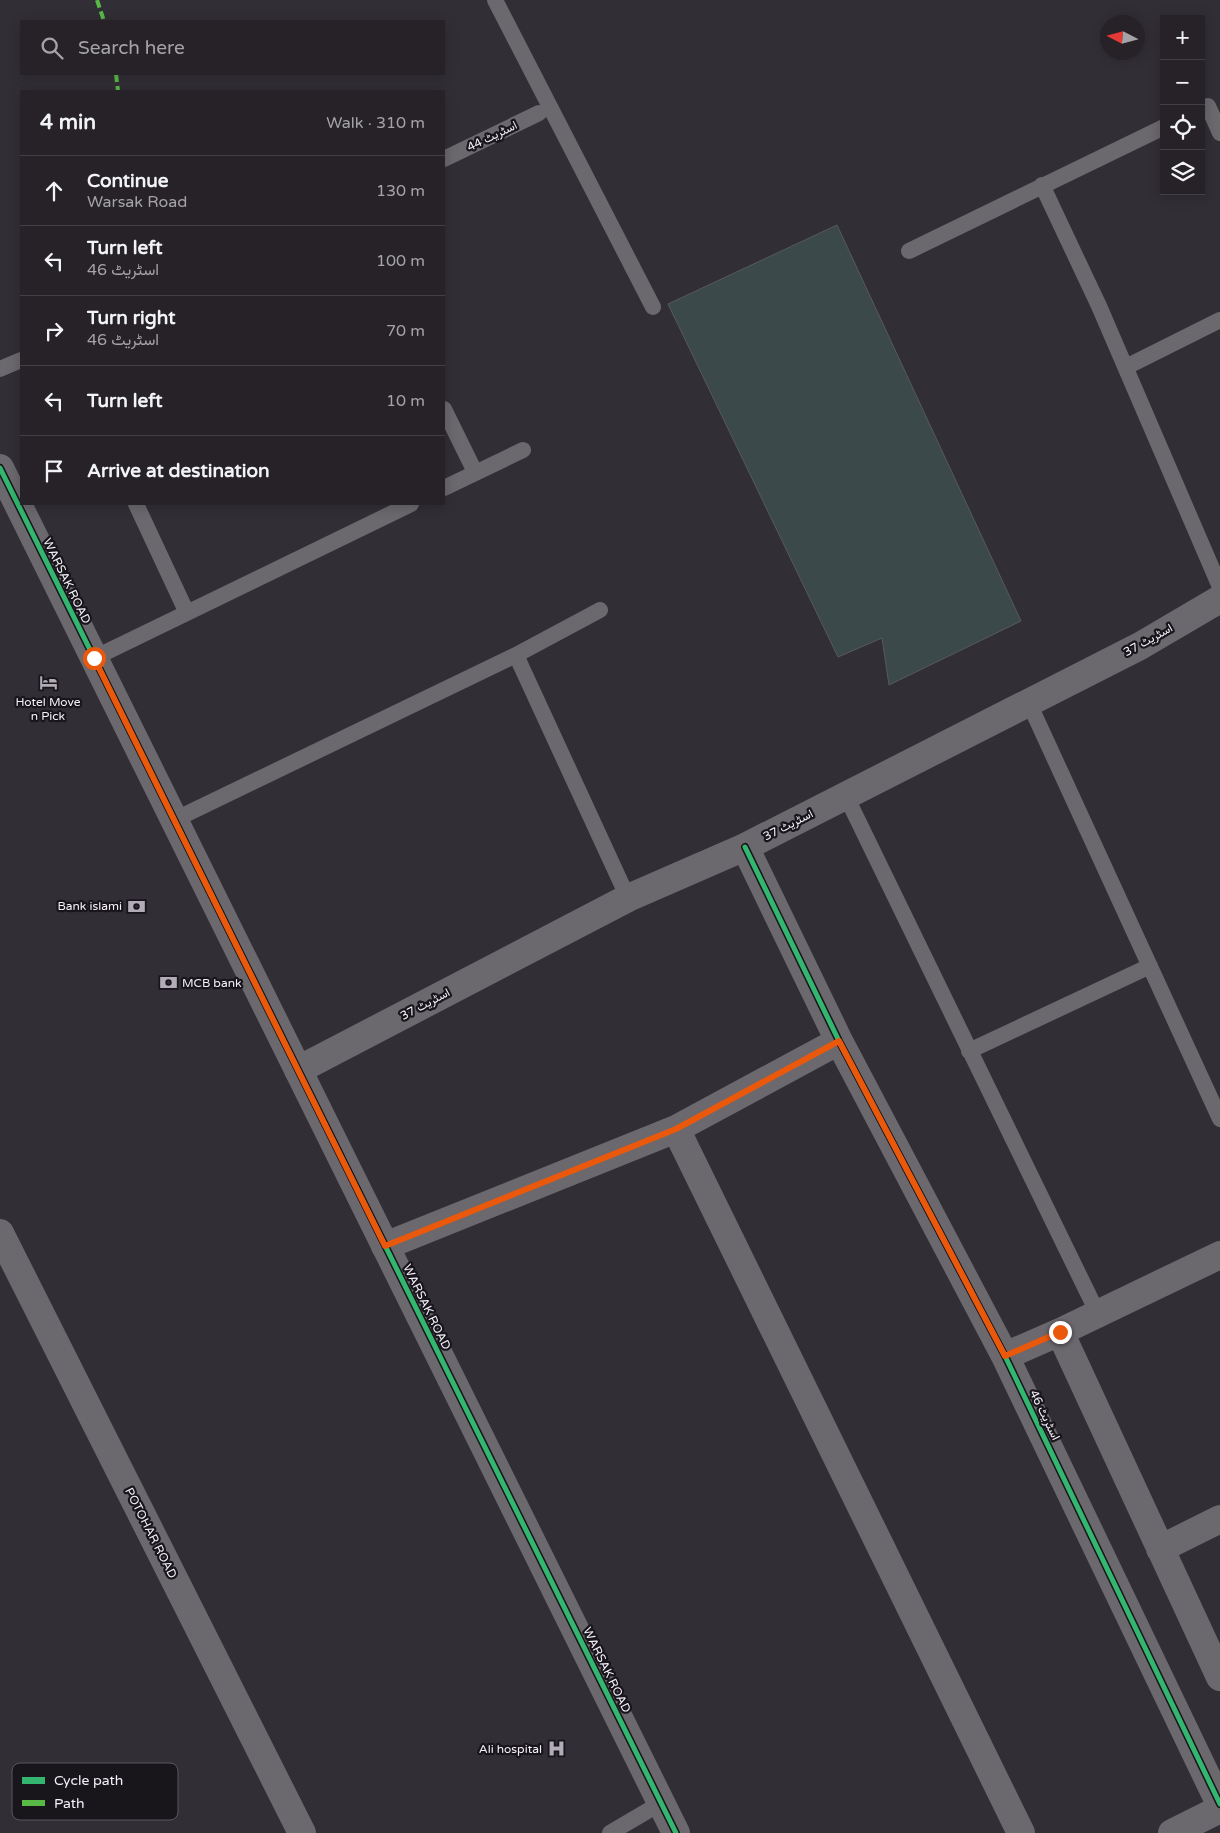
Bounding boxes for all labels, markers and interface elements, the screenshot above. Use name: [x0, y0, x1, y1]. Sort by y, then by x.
north arrow: [1100, 15, 1145, 60]
map controls: [1160, 15, 1205, 195]
button: +: [1160, 15, 1205, 60]
search box: [20, 20, 445, 75]
icon: search: [38, 34, 66, 62]
text: Search here: [78, 37, 185, 59]
button: −: [1160, 60, 1205, 105]
button: locate: [1160, 105, 1205, 150]
text: 4 min: [40, 110, 96, 135]
text: Walk · 310 m: [326, 113, 425, 133]
street label: اسٹریٹ 44: [465, 118, 520, 155]
button: layers: [1160, 150, 1205, 195]
text: Continue: [87, 170, 169, 192]
icon: ahead: [40, 177, 68, 205]
text: 130 m: [376, 181, 425, 201]
text: Warsak Road: [87, 192, 187, 212]
text: Turn left: [87, 237, 163, 259]
icon: left: [40, 247, 68, 275]
text: 100 m: [376, 251, 425, 271]
text: اسٹریٹ 46: [87, 260, 159, 280]
text: Turn right: [87, 307, 175, 329]
icon: right: [40, 317, 68, 345]
text: 70 m: [386, 321, 425, 341]
text: اسٹریٹ 46: [87, 330, 159, 350]
icon: left: [40, 387, 68, 415]
text: Turn left: [87, 390, 163, 412]
text: 10 m: [386, 391, 425, 411]
icon: arrive: [40, 457, 68, 485]
text: Arrive at destination: [87, 460, 270, 482]
street label: WARSAK ROAD: [40, 536, 94, 626]
street label: اسٹریٹ 37: [1121, 621, 1176, 660]
route start: [83, 647, 106, 670]
hotel icon: Hotel Move n Pick: [38, 673, 58, 693]
place label: Hotel Move n Pick: [15, 695, 81, 723]
street label: اسٹریٹ 37: [761, 806, 816, 844]
bank icon: Bank islami: [126, 896, 146, 916]
place label: Bank islami: [57, 899, 122, 913]
bank icon: MCB bank: [158, 973, 178, 993]
place label: MCB bank: [182, 976, 242, 990]
street label: اسٹریٹ 37: [398, 985, 453, 1024]
street label: WARSAK ROAD: [400, 1262, 454, 1352]
route end: [1049, 1321, 1072, 1344]
street label: اسٹریٹ 46: [1026, 1388, 1063, 1443]
street label: POTOHAR ROAD: [122, 1485, 180, 1581]
street label: WARSAK ROAD: [580, 1625, 634, 1715]
hospital icon: Ali hospital: [546, 1739, 566, 1759]
place label: Ali hospital: [479, 1742, 542, 1756]
legend: [12, 1763, 178, 1820]
text: Cycle path: [54, 1772, 123, 1789]
text: Path: [54, 1795, 85, 1812]

